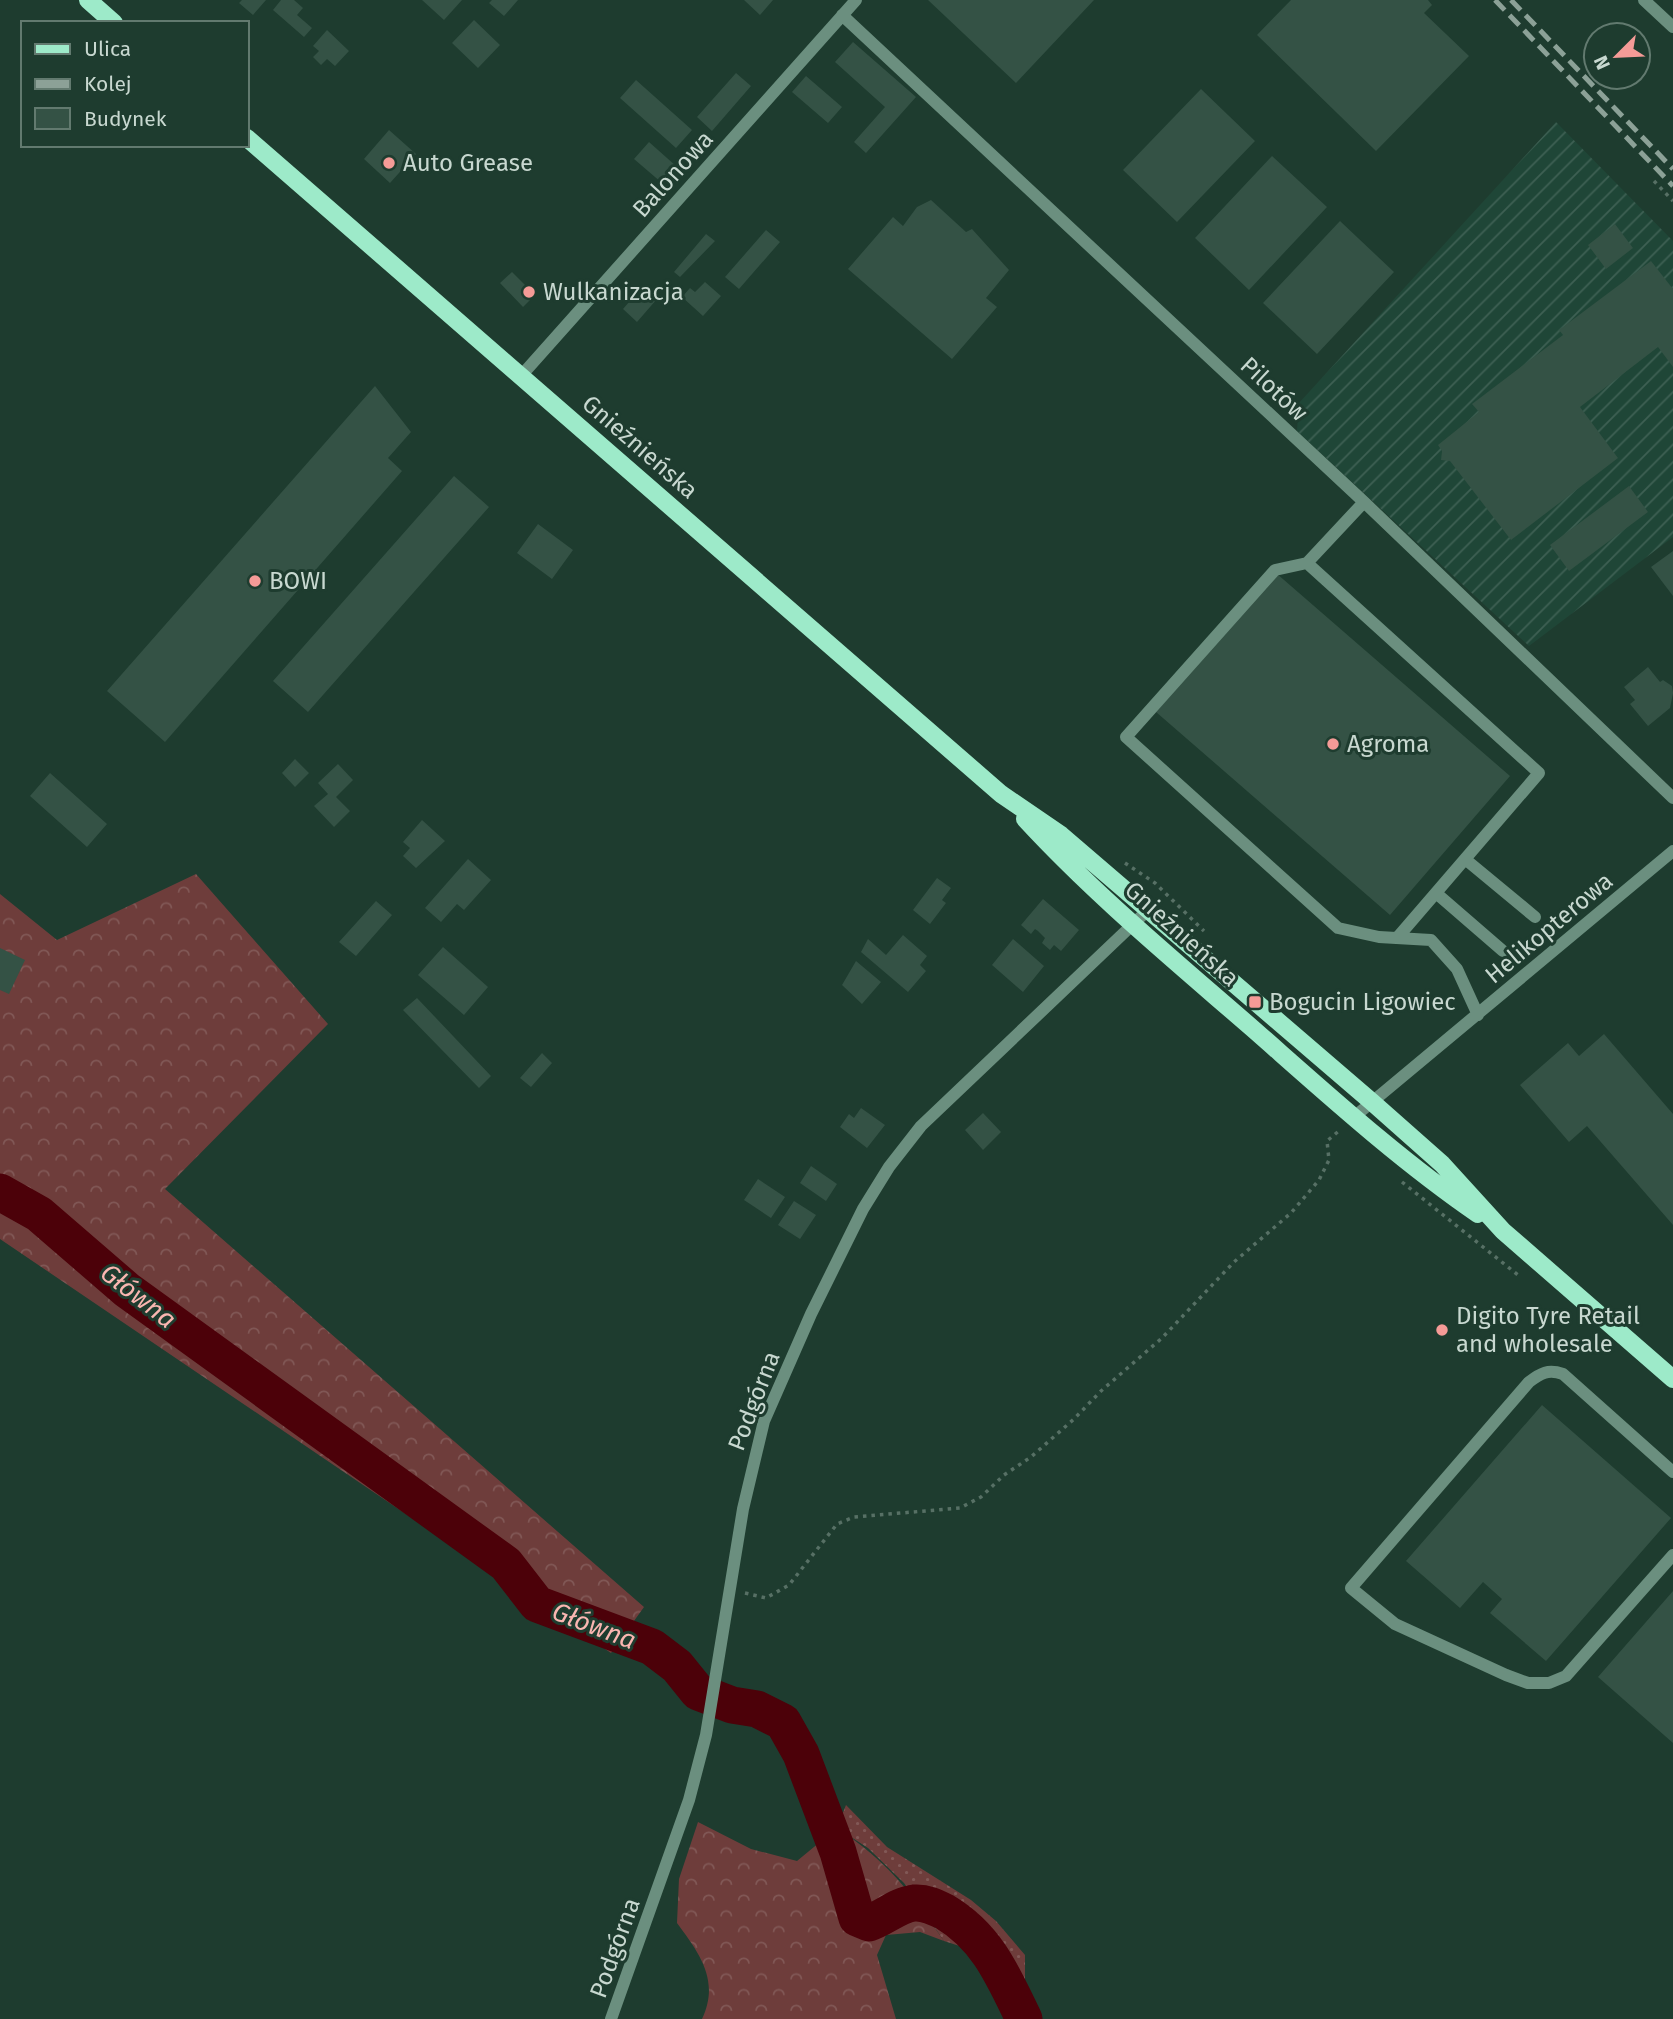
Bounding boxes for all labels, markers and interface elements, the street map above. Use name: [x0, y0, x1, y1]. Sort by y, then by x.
legend: [21, 21, 248, 147]
north arrow: [1582, 21, 1652, 91]
text: Ulica: [84, 36, 131, 62]
text: N: [1589, 52, 1615, 73]
text: Kolej: [84, 71, 132, 97]
text: Budynek: [84, 106, 167, 132]
street label: Balonowa: [627, 125, 719, 223]
place label: Auto Grease: [403, 149, 533, 177]
marker: Auto Grease: [381, 155, 397, 171]
place label: Wulkanizacja: [543, 278, 684, 306]
marker: Wulkanizacja: [521, 284, 537, 300]
street label: Pilotów: [1235, 351, 1313, 427]
street label: Gnieźnieńska: [577, 389, 703, 505]
place label: BOWI: [269, 567, 327, 595]
marker: BOWI: [247, 573, 263, 589]
place label: Agroma: [1347, 730, 1429, 758]
marker: Agroma: [1325, 736, 1341, 752]
street label: Helikopterowa: [1480, 867, 1618, 989]
street label: Gnieźnieńska: [1119, 876, 1245, 992]
place label: Bogucin Ligowiec: [1269, 988, 1456, 1016]
marker: Bogucin Ligowiec: [1247, 994, 1263, 1010]
water label: Główna: [94, 1257, 182, 1335]
place label: Digito Tyre Retail and wholesale: [1456, 1302, 1640, 1358]
marker: Digito Tyre Retail and wholesale: [1434, 1322, 1450, 1338]
street label: Podgórna: [722, 1347, 786, 1455]
water label: Główna: [548, 1596, 640, 1656]
street label: Podgórna: [584, 1894, 646, 2002]

